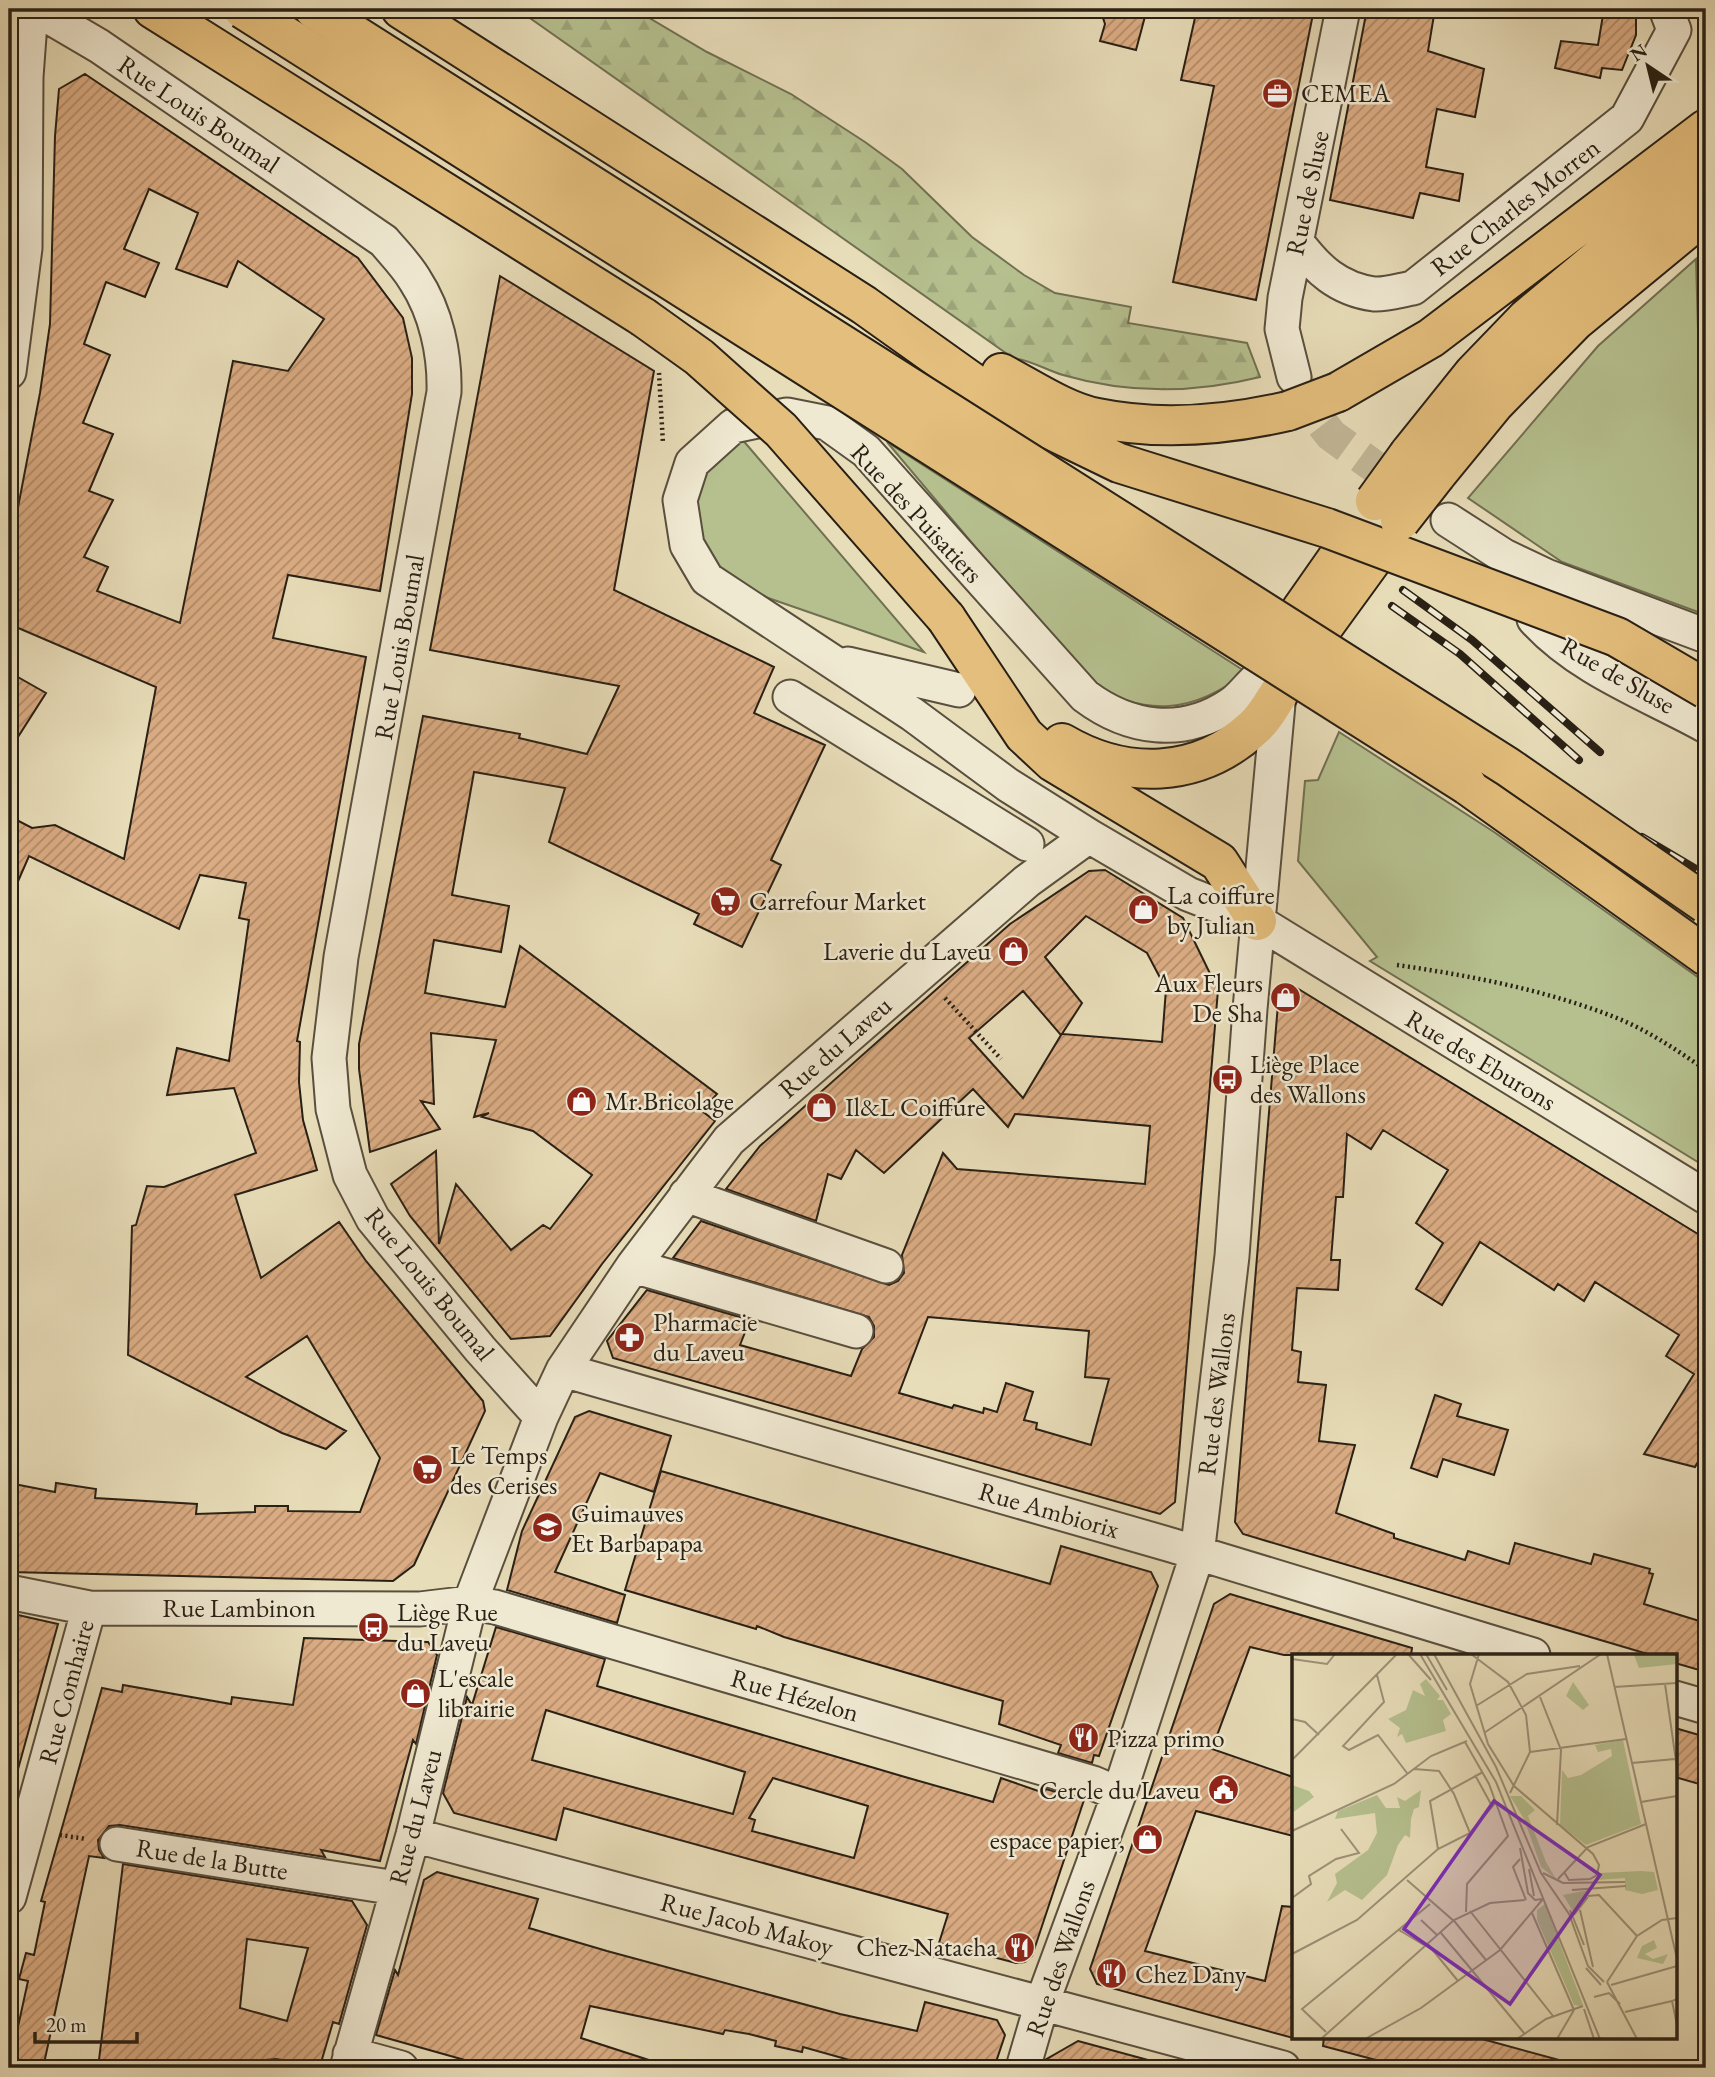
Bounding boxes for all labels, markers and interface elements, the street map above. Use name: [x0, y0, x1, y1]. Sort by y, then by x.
north arrow: [1614, 32, 1684, 102]
text: N: [1625, 37, 1653, 67]
street label: Rue Louis Boumal: [112, 47, 286, 181]
office icon: CEMEA: [1261, 76, 1295, 110]
place label: CEMEA: [1301, 76, 1391, 110]
street label: Rue de Sluse: [1277, 128, 1337, 258]
street label: Rue Charles Morren: [1424, 130, 1607, 284]
street label: Rue des Puisatiers: [843, 436, 991, 590]
street label: Rue Louis Boumal: [366, 551, 432, 743]
street label: Rue de Sluse: [1555, 629, 1681, 721]
place label: La coiffure by Julian: [1167, 878, 1275, 942]
supermarket icon: Carrefour Market: [709, 884, 743, 918]
place label: Carrefour Market: [749, 884, 926, 918]
shop icon: La coiffure by Julian: [1127, 893, 1161, 927]
place label: Laverie du Laveu: [823, 934, 991, 968]
shop icon: Laverie du Laveu: [997, 934, 1031, 968]
place label: Aux Fleurs De Sha: [1153, 966, 1264, 1030]
shop icon: Aux Fleurs De Sha: [1269, 981, 1303, 1015]
street label: Rue du Laveu: [771, 988, 899, 1106]
street label: Rue des Eburons: [1399, 1002, 1563, 1118]
place label: Liège Place des Wallons: [1250, 1047, 1366, 1111]
bus stop icon: Liège Place des Wallons: [1210, 1062, 1244, 1096]
shop icon: Mr.Bricolage: [565, 1084, 599, 1118]
place label: Mr.Bricolage: [605, 1084, 734, 1118]
shop icon: Il&L Coiffure: [805, 1090, 839, 1124]
place label: Il&L Coiffure: [845, 1090, 985, 1124]
street label: Rue Louis Boumal: [358, 1200, 502, 1368]
place label: Pharmacie du Laveu: [653, 1305, 758, 1369]
street label: Rue des Wallons: [1189, 1311, 1243, 1477]
pharmacy icon: Pharmacie du Laveu: [613, 1320, 647, 1354]
place label: Le Temps des Cerises: [450, 1438, 557, 1502]
supermarket icon: Le Temps des Cerises: [410, 1453, 444, 1487]
street label: Rue Ambiorix: [975, 1474, 1124, 1547]
place label: Guimauves Et Barbapapa: [571, 1496, 703, 1560]
school or university icon: Guimauves Et Barbapapa: [531, 1511, 565, 1545]
street label: Rue Lambinon: [162, 1591, 316, 1625]
place label: Liège Rue du Laveu: [397, 1595, 498, 1659]
bus stop icon: Liège Rue du Laveu: [357, 1610, 391, 1644]
street label: Rue Comhaire: [30, 1616, 102, 1768]
inset map: [1292, 1654, 1676, 2038]
place label: L'escale librairie: [438, 1661, 515, 1725]
street label: Rue Hézelon: [727, 1661, 863, 1730]
shop icon: L'escale librairie: [398, 1676, 432, 1710]
restaurant icon: Pizza primo: [1067, 1721, 1101, 1755]
place label: Pizza primo: [1107, 1721, 1225, 1755]
street label: Rue du Laveu: [381, 1745, 450, 1889]
place label: Cercle du Laveu: [1039, 1773, 1200, 1807]
public building icon: Cercle du Laveu: [1206, 1773, 1240, 1807]
place label: espace papier,: [990, 1823, 1125, 1857]
shop icon: espace papier,: [1131, 1823, 1165, 1857]
street label: Rue de la Butte: [134, 1830, 290, 1888]
street label: Rue des Wallons: [1017, 1875, 1103, 2041]
street label: Rue Jacob Makoy: [657, 1885, 838, 1964]
place label: Chez Natacha: [856, 1930, 998, 1964]
restaurant icon: Chez Natacha: [1003, 1930, 1037, 1964]
restaurant icon: Chez Dany: [1095, 1957, 1129, 1991]
place label: Chez Dany: [1135, 1957, 1247, 1991]
scale bar: [35, 2000, 136, 2044]
text: 20 m: [46, 2011, 87, 2038]

